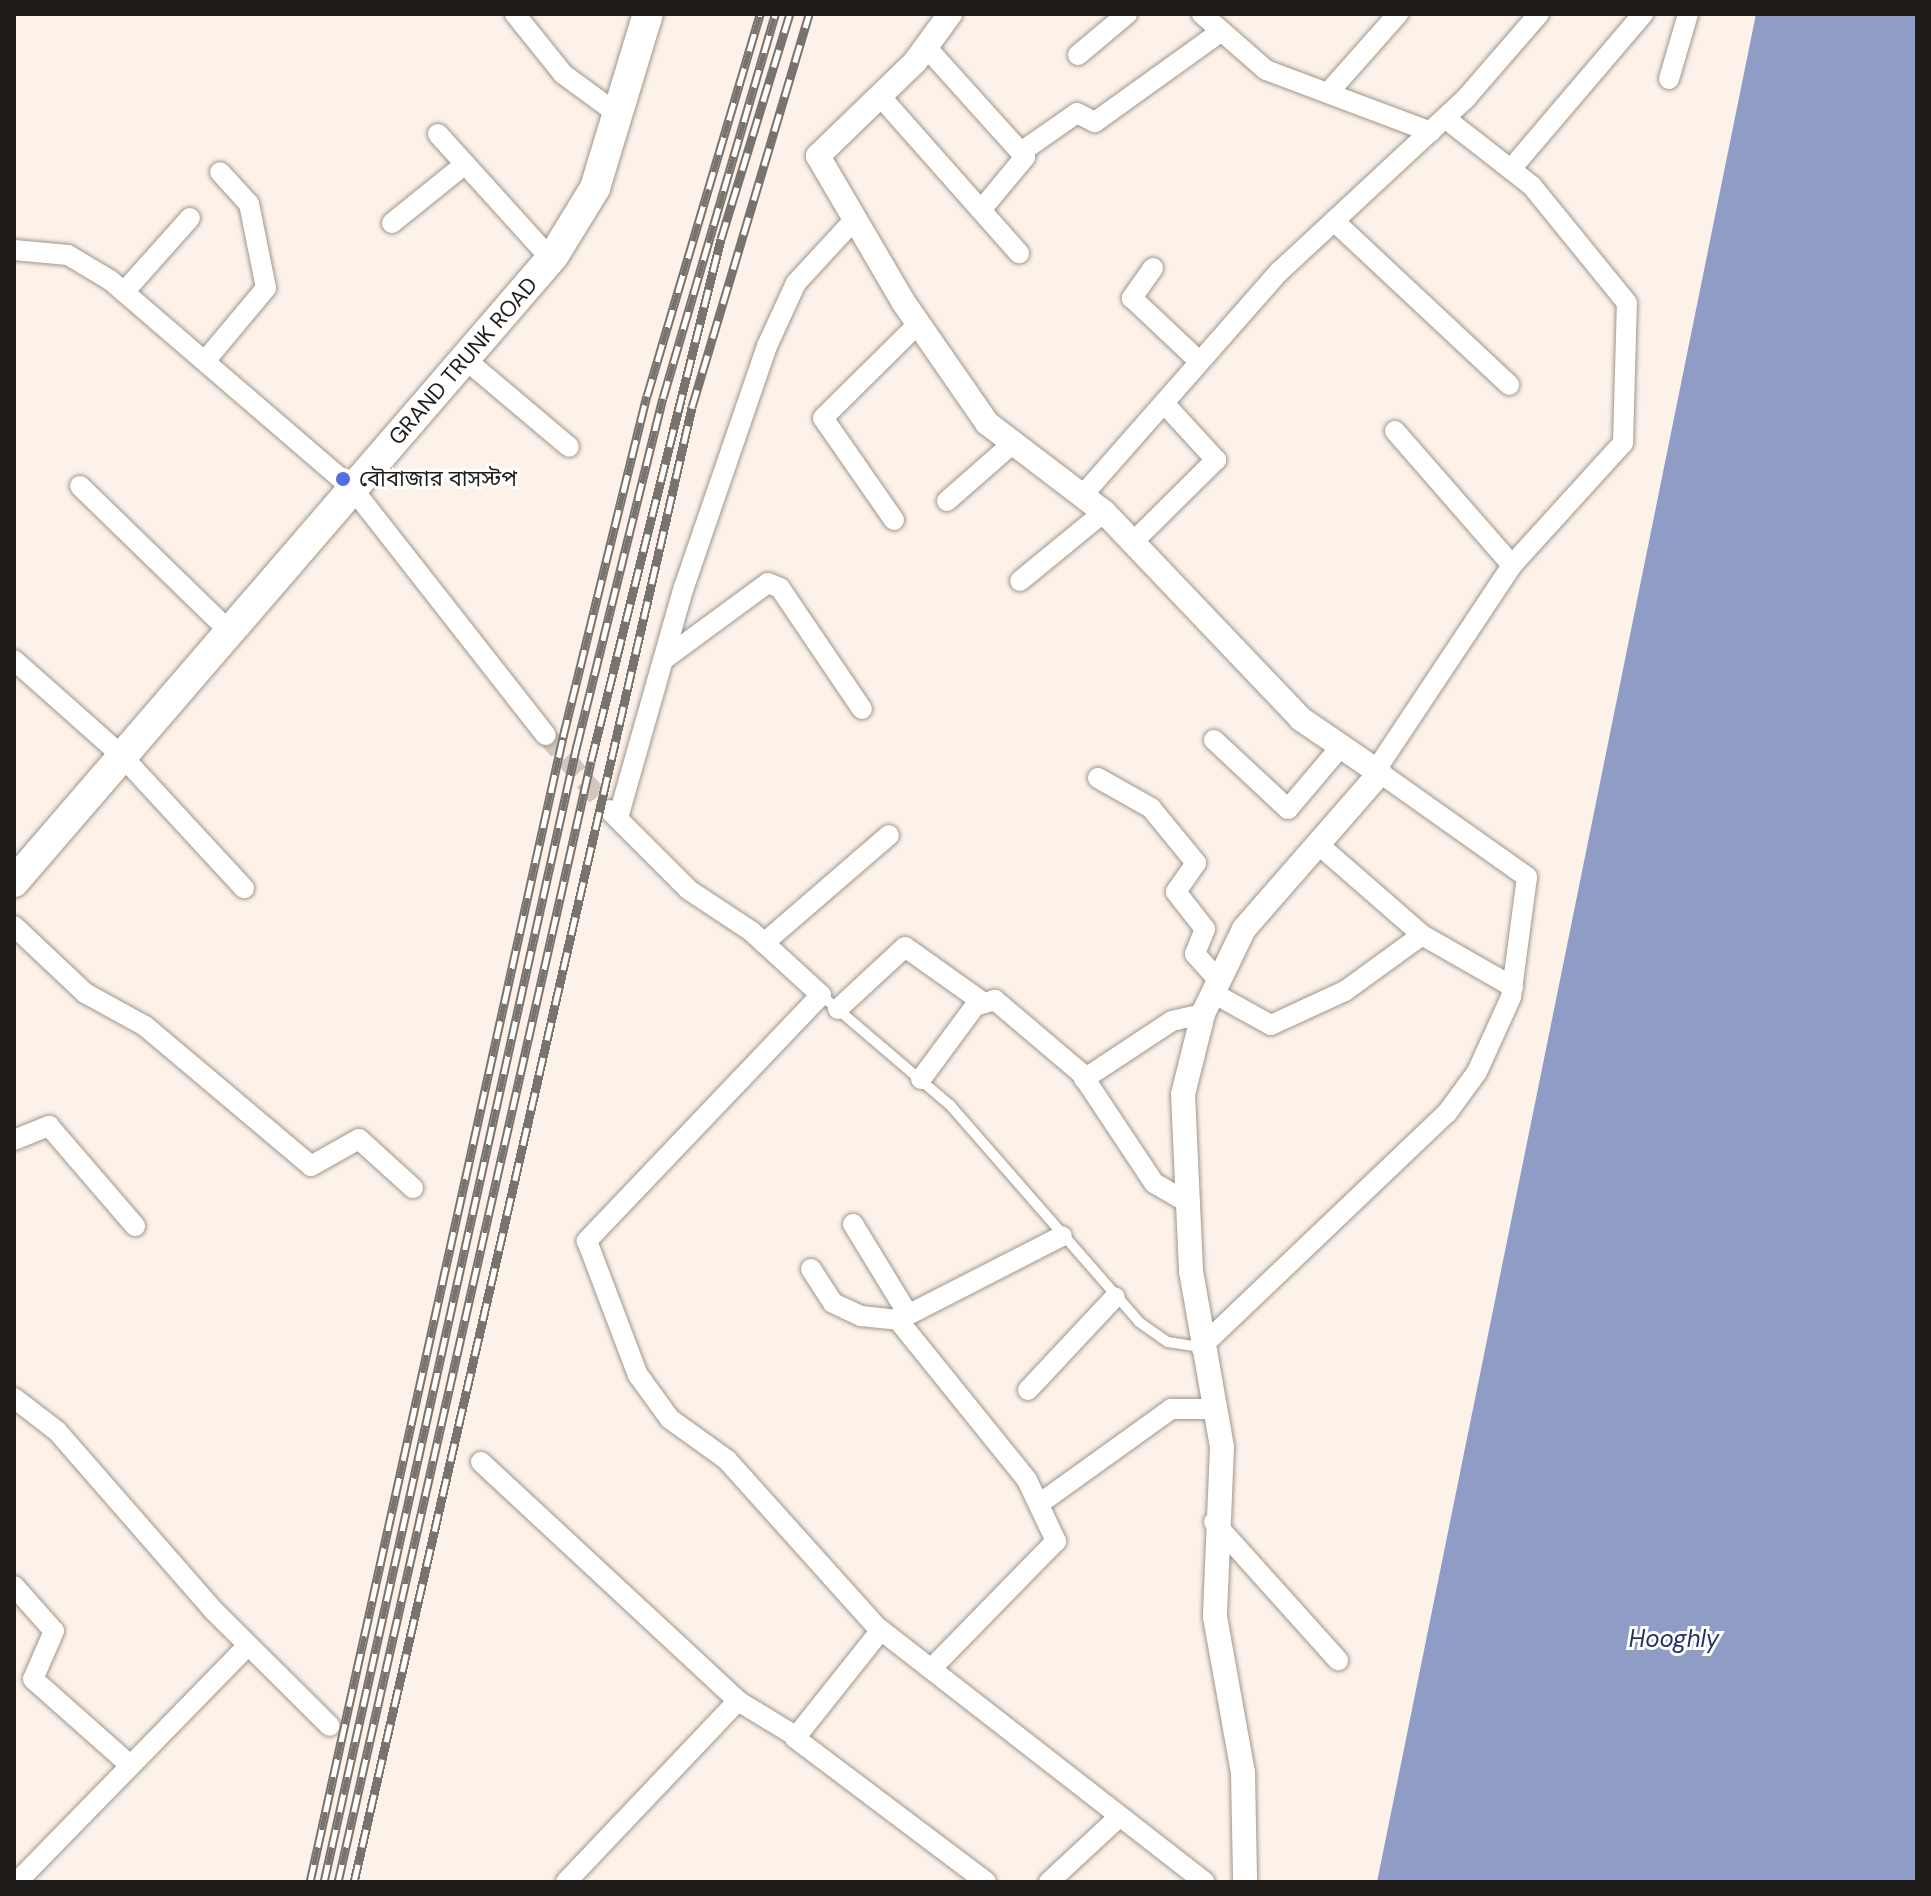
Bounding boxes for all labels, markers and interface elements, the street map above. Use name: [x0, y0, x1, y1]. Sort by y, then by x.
street label: GRAND TRUNK ROAD: [383, 272, 543, 450]
place label: বৌবাজার বাসস্টপ: [359, 466, 517, 492]
marker: বৌবাজার বাসস্টপ: [334, 470, 352, 488]
water label: Hooghly: [1629, 1625, 1719, 1653]

